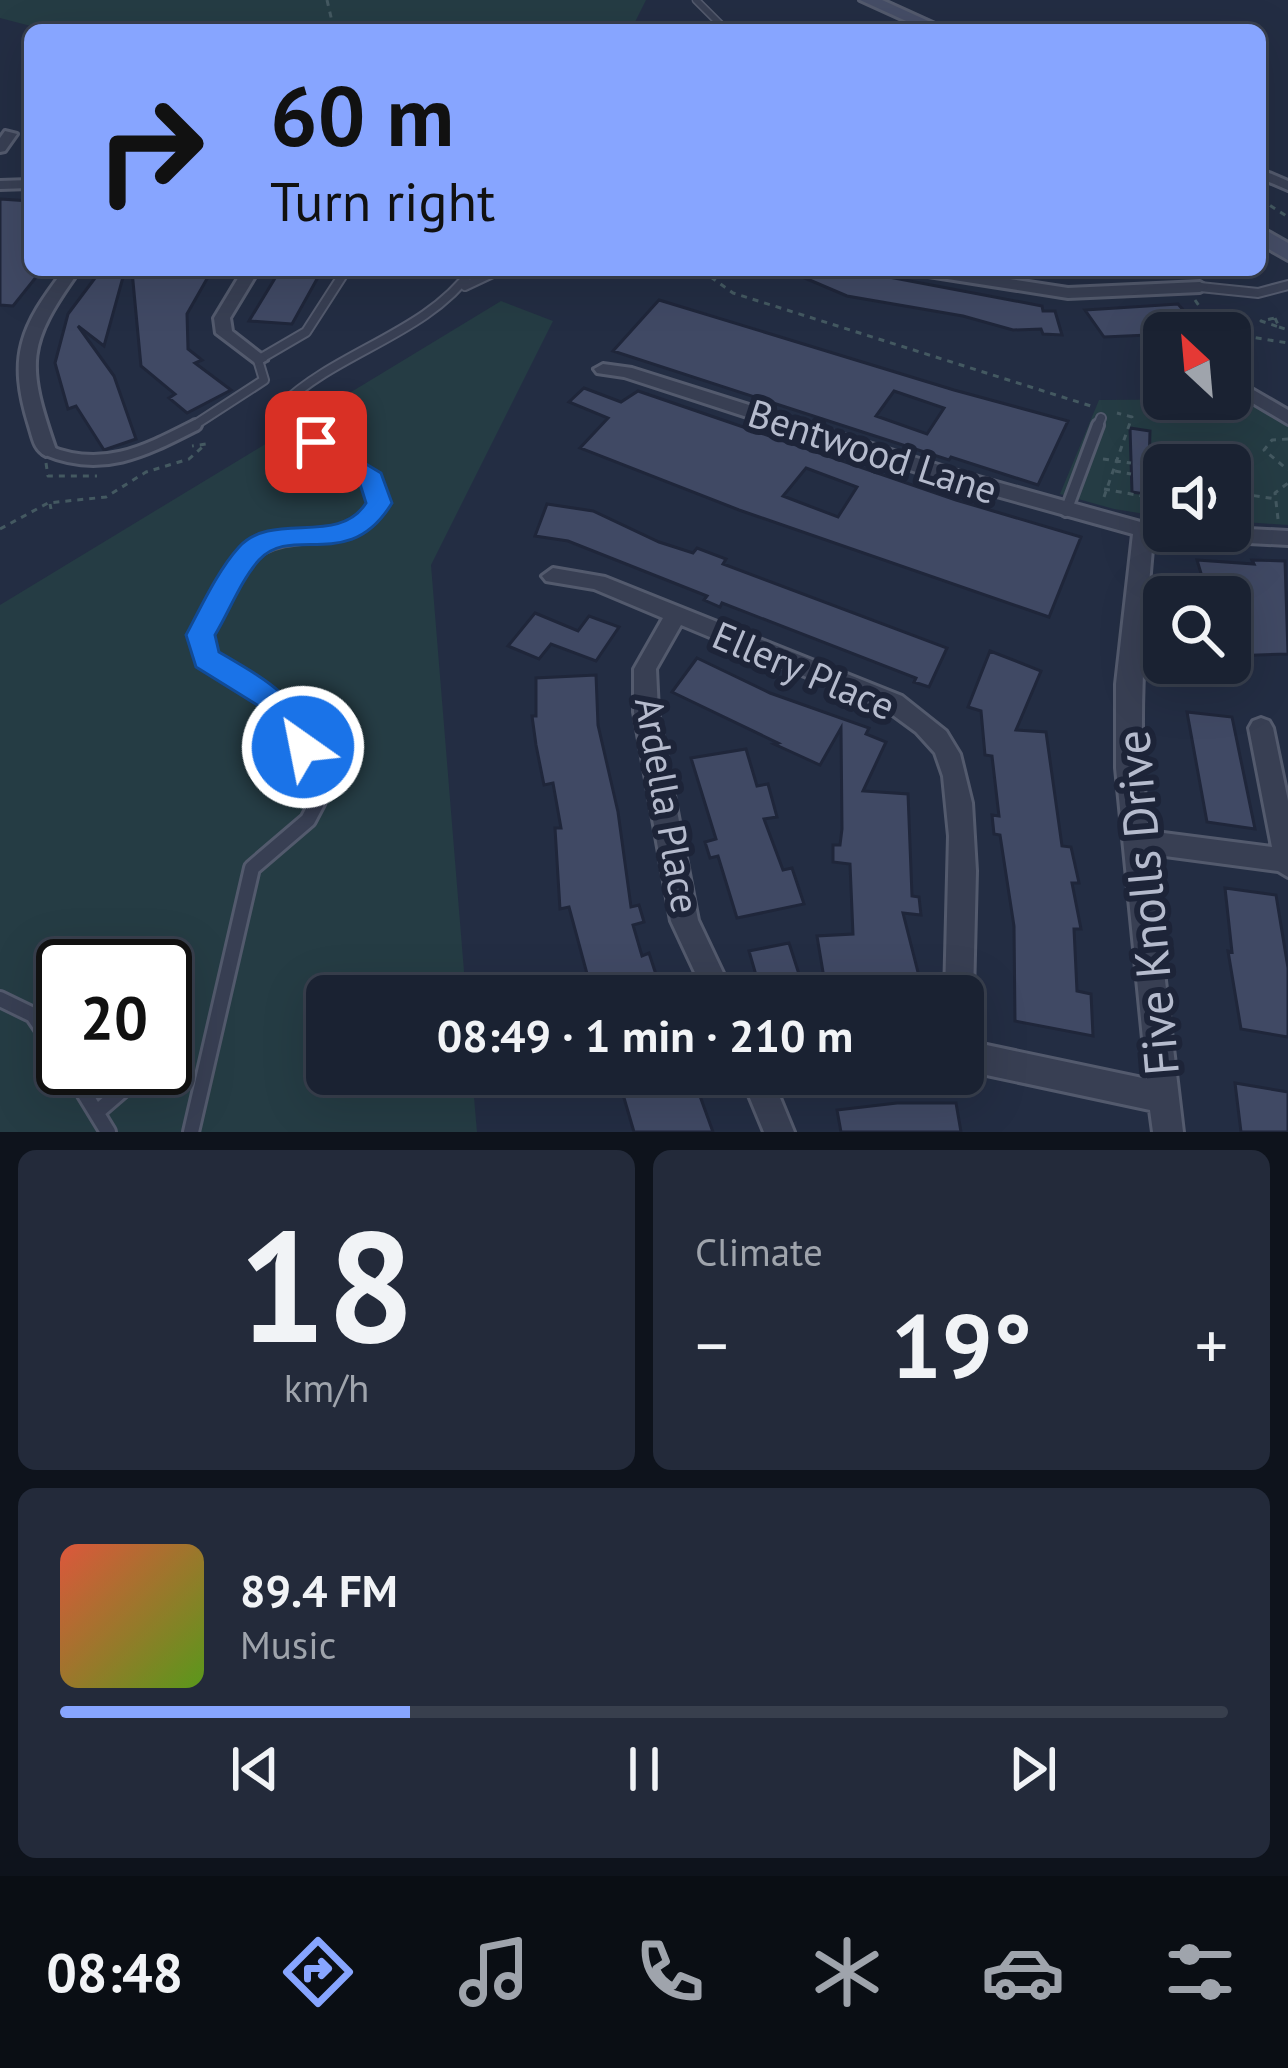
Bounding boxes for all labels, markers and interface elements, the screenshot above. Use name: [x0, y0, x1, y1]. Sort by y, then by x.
text: 60 m: [270, 60, 454, 169]
icon: right: [72, 72, 228, 228]
text: Turn right: [270, 166, 495, 236]
north arrow: [1143, 312, 1251, 420]
map controls: [1143, 312, 1251, 684]
street label: Bentwood Lane: [742, 387, 1004, 515]
pin: [265, 391, 367, 493]
icon: arrive: [283, 409, 349, 475]
button: sound: [1143, 444, 1251, 552]
button: search: [1143, 576, 1251, 684]
street label: Ellery Place: [705, 609, 903, 731]
position arrow: [240, 684, 366, 810]
street label: Ardella Place: [624, 693, 712, 917]
street label: Five Knolls Drive: [1100, 728, 1192, 1078]
speed limit sign: 20: [36, 939, 192, 1095]
text: 08:49 · 1 min · 210 m: [437, 1006, 853, 1064]
text: 18: [238, 1183, 415, 1385]
text: Climate: [695, 1226, 823, 1277]
text: 19°: [891, 1286, 1032, 1403]
text: −: [695, 1302, 728, 1387]
text: +: [1195, 1302, 1228, 1387]
text: km/h: [284, 1362, 369, 1413]
text: 89.4 FM: [240, 1561, 398, 1619]
text: Music: [240, 1619, 336, 1670]
icon: previous: [222, 1736, 288, 1802]
icon: pause: [611, 1736, 677, 1802]
icon: next: [1000, 1736, 1066, 1802]
icon: directions: [276, 1930, 360, 2014]
icon: music: [452, 1930, 536, 2014]
icon: phone: [628, 1930, 712, 2014]
icon: climate: [805, 1930, 889, 2014]
icon: car: [981, 1930, 1065, 2014]
icon: filters: [1158, 1930, 1242, 2014]
text: 08:48: [46, 1937, 183, 2007]

